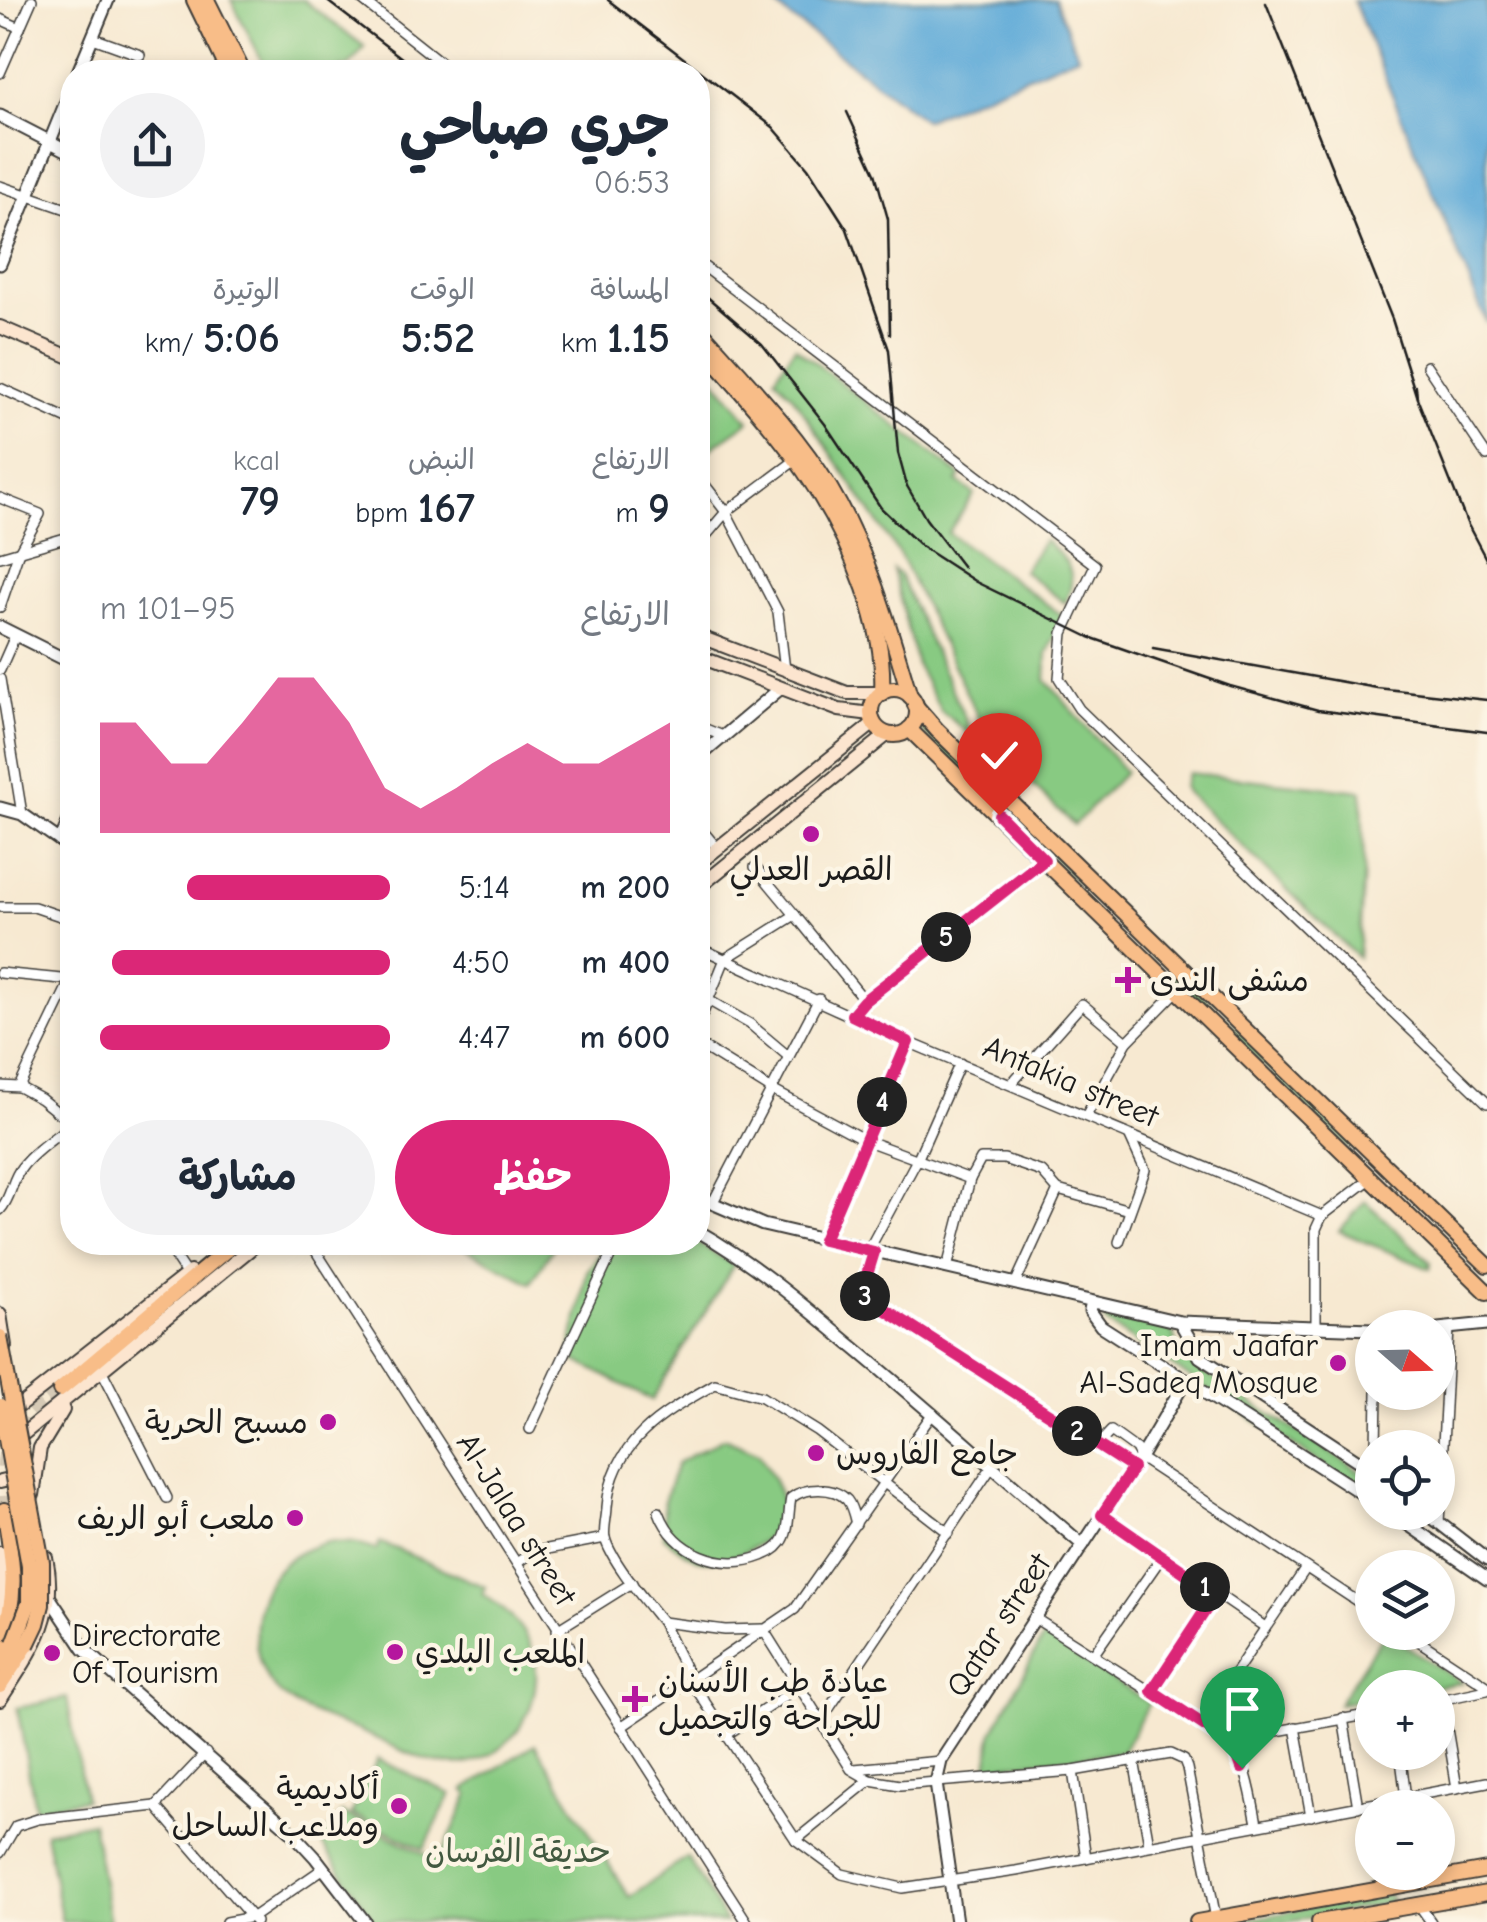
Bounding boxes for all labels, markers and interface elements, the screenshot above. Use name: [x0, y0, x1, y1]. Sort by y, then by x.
button: share: [100, 93, 205, 198]
text: جري صباحي: [399, 94, 670, 158]
text: 06:53: [594, 164, 670, 201]
text: الوتيرة: [212, 274, 280, 306]
text: الوقت: [410, 274, 475, 306]
text: المسافة: [590, 274, 670, 306]
text: 5:06: [203, 314, 280, 363]
text: 5:52: [401, 314, 475, 363]
text: 1.15: [607, 314, 670, 363]
text: /km: [145, 327, 203, 359]
text: km: [561, 327, 607, 359]
text: النبض: [408, 444, 475, 476]
text: الارتفاع: [591, 444, 670, 476]
text: kcal: [233, 445, 280, 477]
text: 79: [240, 477, 280, 526]
text: 167: [418, 484, 475, 533]
text: 9: [648, 484, 670, 533]
text: bpm: [355, 497, 418, 529]
text: m: [616, 497, 648, 529]
text: 95–101 m: [100, 590, 236, 627]
text: الارتفاع: [580, 596, 670, 633]
pin: [957, 713, 1042, 816]
icon: check: [972, 728, 1027, 783]
marker: القصر العدلي: [800, 823, 822, 845]
place label: القصر العدلي: [729, 851, 893, 897]
text: 5:14: [459, 869, 510, 906]
text: 200 m: [581, 869, 670, 906]
pin: 5: [921, 912, 971, 962]
text: 5: [939, 921, 953, 953]
text: 4:50: [452, 944, 510, 981]
text: 400 m: [581, 944, 670, 981]
place label: مشفى الندى: [1150, 962, 1309, 1001]
marker: مشفى الندى: [1115, 967, 1141, 993]
text: 4:47: [458, 1019, 510, 1056]
text: 600 m: [580, 1019, 670, 1056]
street label: Antakia street: [978, 1028, 1165, 1135]
pin: 4: [857, 1077, 907, 1127]
text: 4: [875, 1086, 889, 1118]
button: مشاركة: [100, 1120, 375, 1235]
button: حفظ: [395, 1120, 670, 1235]
pin: 3: [840, 1271, 890, 1321]
text: 3: [858, 1280, 872, 1312]
north arrow: [1355, 1310, 1455, 1410]
map controls: [1355, 1310, 1455, 1890]
place label: Imam Jaafar Al-Sadeq Mosque: [1079, 1327, 1318, 1401]
marker: Imam Jaafar Al-Sadeq Mosque: [1327, 1352, 1349, 1374]
place label: مسبح الحرية: [145, 1404, 308, 1444]
pin: 2: [1052, 1406, 1102, 1456]
marker: مسبح الحرية: [317, 1411, 339, 1433]
text: 2: [1070, 1415, 1084, 1447]
street label: Al-Jalaa street: [449, 1426, 585, 1613]
button: locate: [1355, 1430, 1455, 1530]
place label: جامع الفاروس: [836, 1435, 1018, 1476]
marker: جامع الفاروس: [805, 1442, 827, 1464]
place label: ملعب أبو الريف: [77, 1500, 275, 1537]
marker: ملعب أبو الريف: [284, 1507, 306, 1529]
street label: Qatar street: [938, 1546, 1059, 1704]
button: layers: [1355, 1550, 1455, 1650]
pin: 1: [1180, 1562, 1230, 1612]
text: 1: [1199, 1571, 1211, 1603]
place label: Directorate Of Tourism: [72, 1617, 221, 1691]
place label: الملعب البلدي: [415, 1634, 585, 1675]
marker: الملعب البلدي: [384, 1641, 406, 1663]
marker: Directorate Of Tourism: [41, 1642, 63, 1664]
place label: عيادة طب الأسنان للجراحة والتجميل: [658, 1660, 888, 1737]
pin: [1200, 1666, 1285, 1769]
button: +: [1355, 1670, 1455, 1770]
icon: arrive: [1215, 1681, 1270, 1736]
marker: عيادة طب الأسنان للجراحة والتجميل: [622, 1686, 648, 1712]
place label: أكاديمية وملاعب الساحل: [172, 1770, 379, 1844]
button: −: [1355, 1790, 1455, 1890]
marker: أكاديمية وملاعب الساحل: [388, 1795, 410, 1817]
park label: حديقة الفرسان: [425, 1833, 611, 1870]

